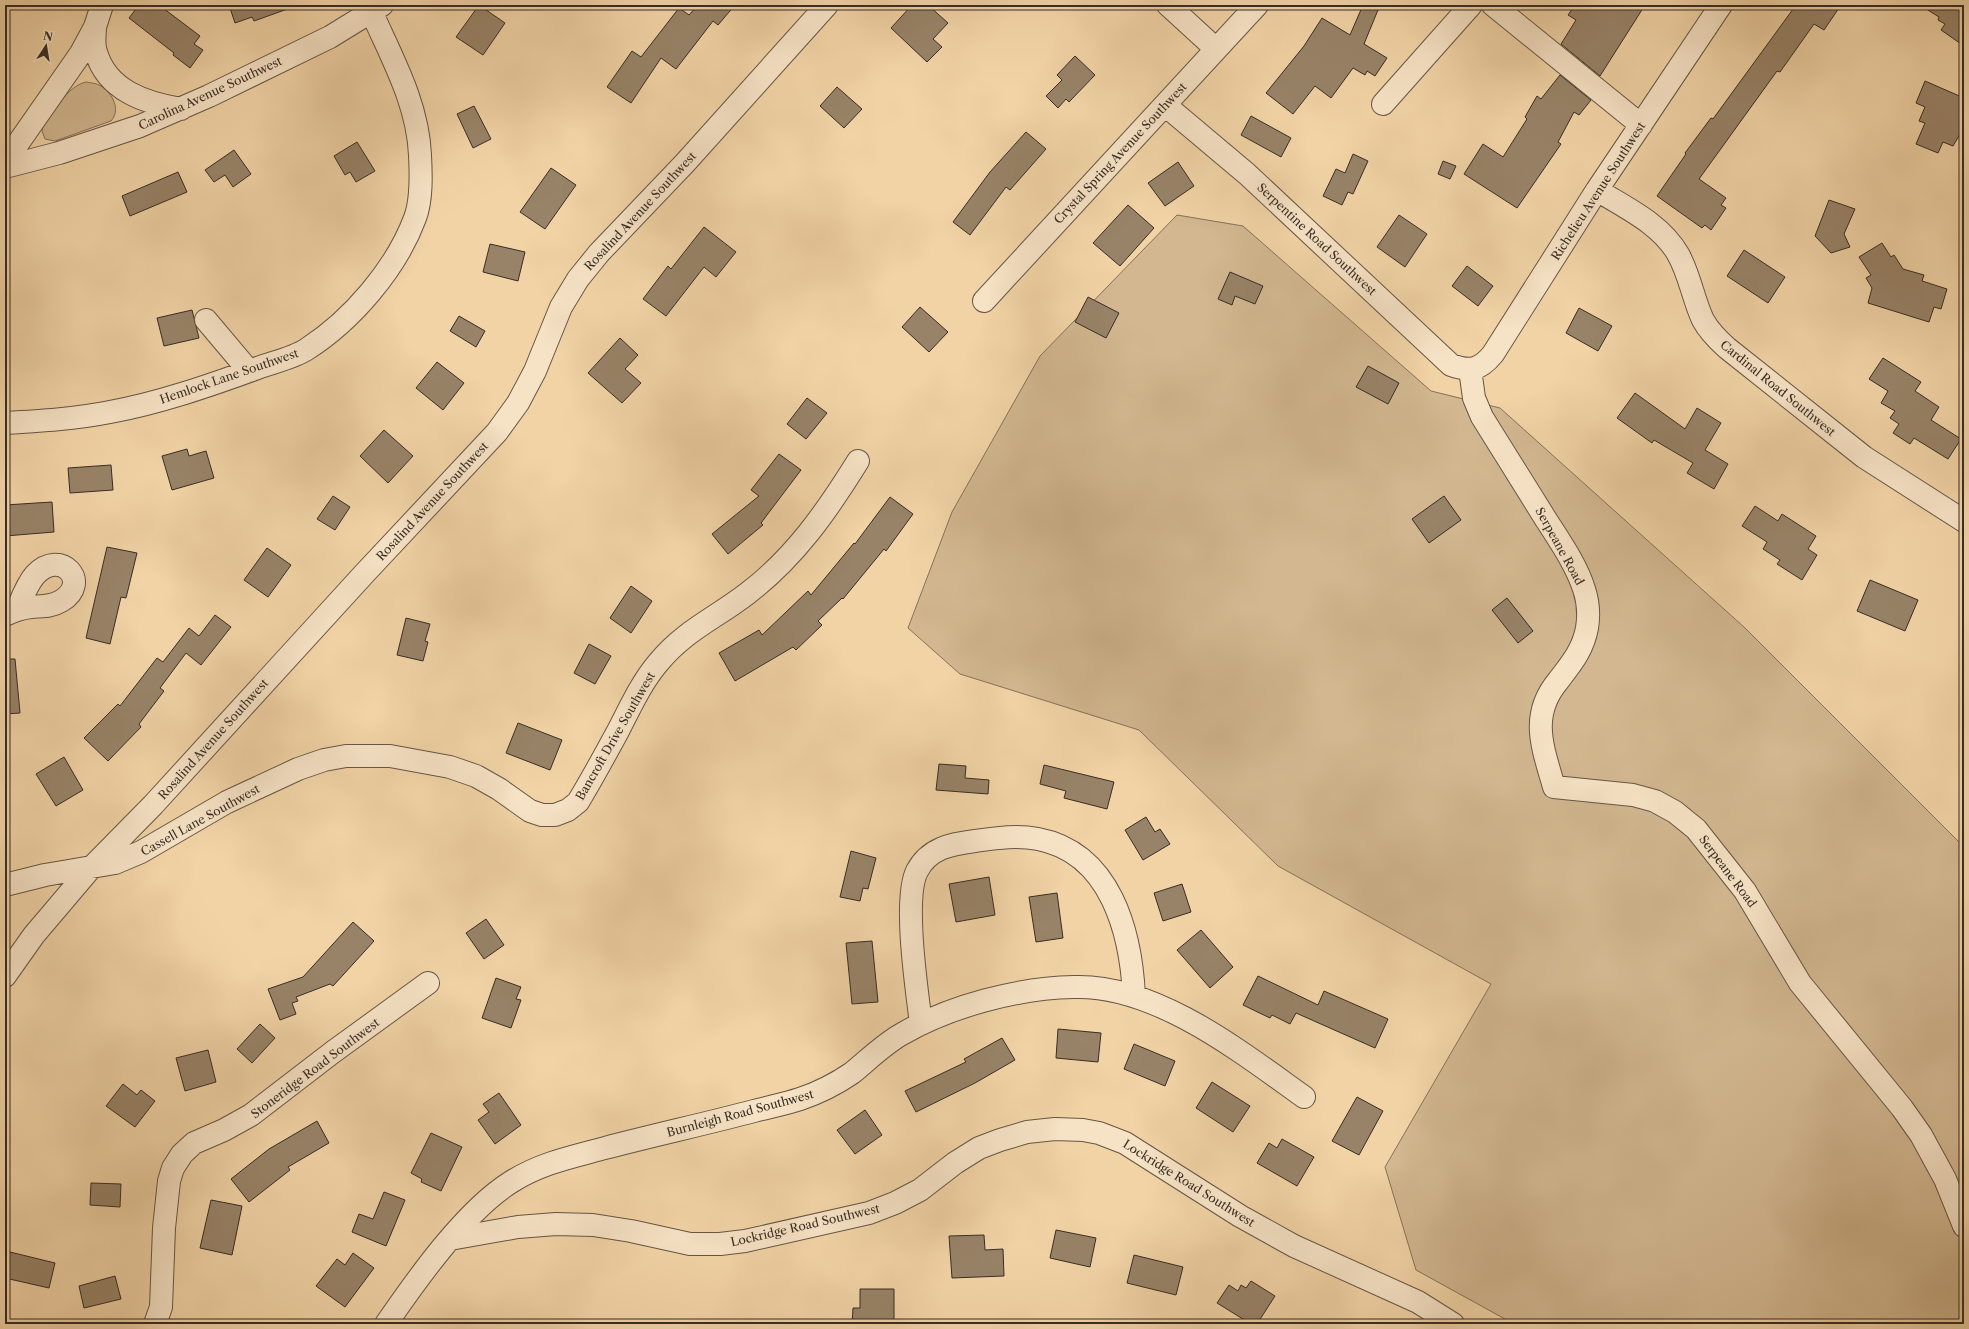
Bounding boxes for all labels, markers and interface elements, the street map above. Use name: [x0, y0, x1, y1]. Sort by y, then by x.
north arrow: [26, 26, 66, 66]
text: N: [42, 28, 55, 44]
street label: Carolina Avenue Southwest: [136, 53, 285, 133]
street label: Crystal Spring Avenue Southwest: [1050, 79, 1190, 227]
street label: Richelieu Avenue Southwest: [1548, 118, 1649, 263]
street label: Rosalind Avenue Southwest: [581, 148, 700, 274]
street label: Serpentine Road Southwest: [1254, 180, 1380, 299]
street label: Cardinal Road Southwest: [1717, 337, 1839, 440]
street label: Hemlock Lane Southwest: [158, 345, 301, 407]
street label: Rosalind Avenue Southwest: [373, 438, 492, 564]
street label: Serpeane Road: [1532, 505, 1588, 588]
street label: Bancroft Drive Southwest: [572, 668, 658, 803]
street label: Rosalind Avenue Southwest: [155, 675, 272, 802]
street label: Cassell Lane Southwest: [138, 781, 263, 859]
street label: Serpeane Road: [1696, 832, 1760, 911]
street label: Stoneridge Road Southwest: [248, 1014, 383, 1121]
street label: Burnleigh Road Southwest: [665, 1086, 816, 1140]
street label: Lockridge Road Southwest: [1120, 1136, 1258, 1230]
street label: Lockridge Road Southwest: [729, 1200, 882, 1249]

